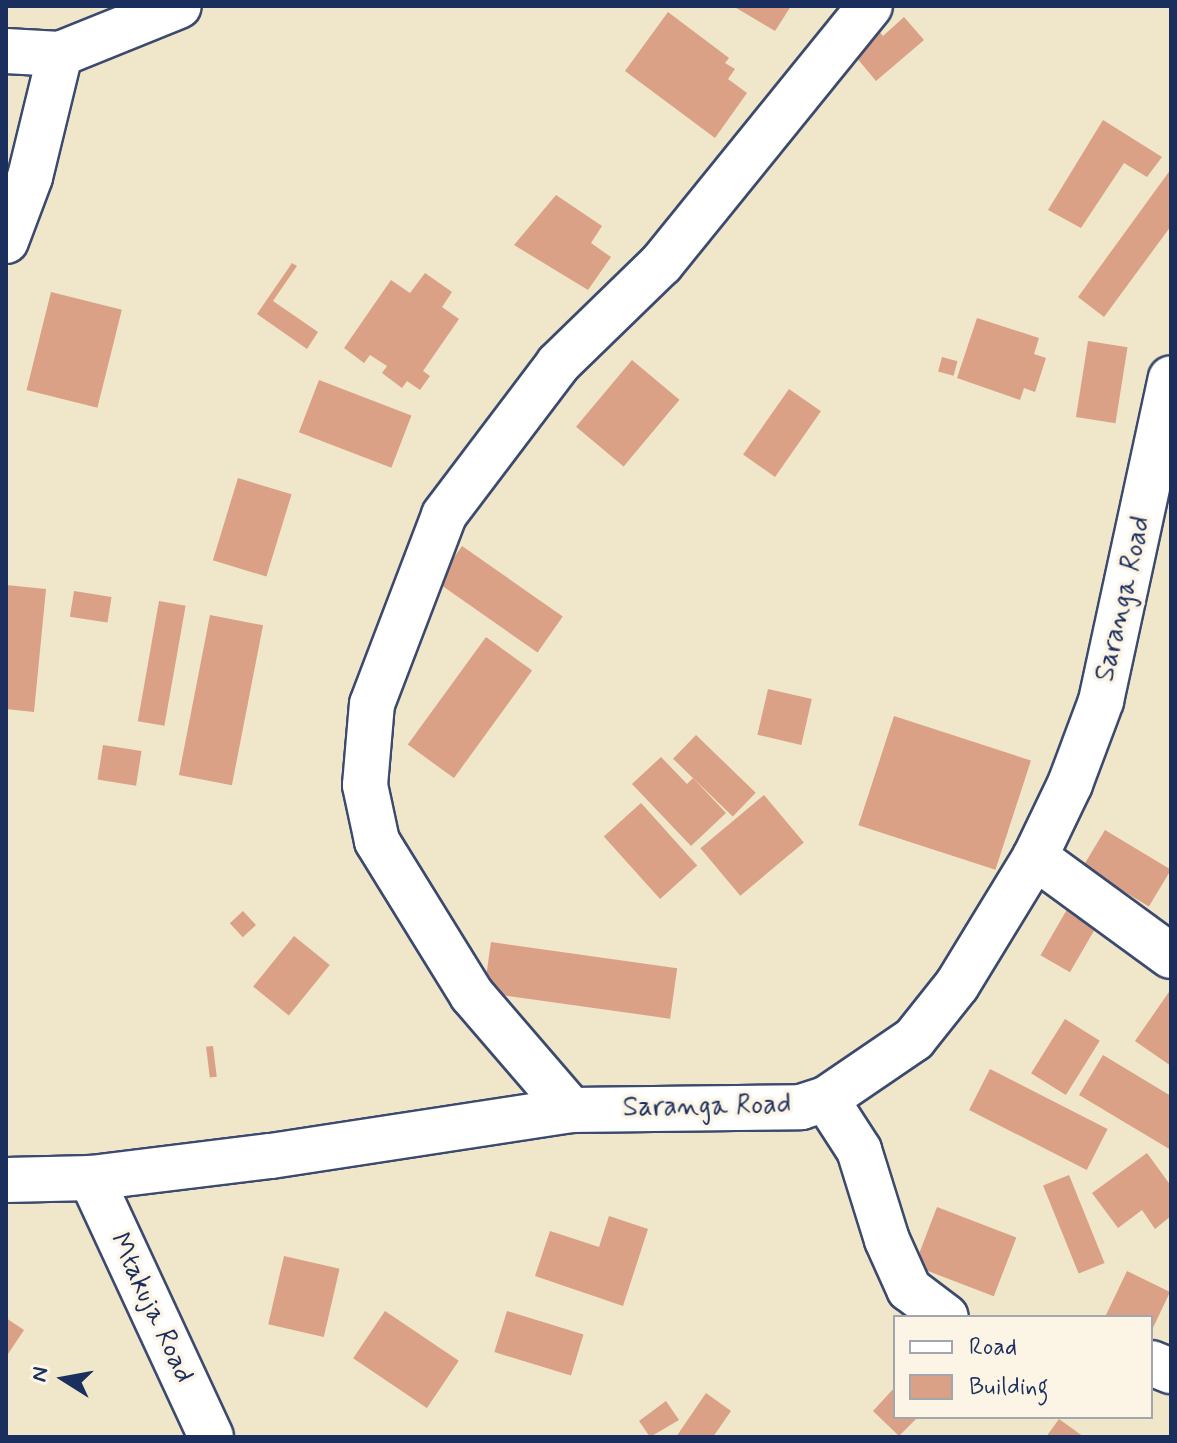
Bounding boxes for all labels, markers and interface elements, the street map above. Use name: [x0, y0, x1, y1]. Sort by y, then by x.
street label: Saranga Road: [1089, 513, 1159, 685]
street label: Saranga Road: [622, 1089, 792, 1125]
street label: Mtakuja Road: [102, 1228, 200, 1388]
legend: [893, 1315, 1153, 1419]
text: Road: [969, 1332, 1017, 1363]
north arrow: [24, 1339, 104, 1419]
text: N: [25, 1365, 56, 1384]
text: Building: [969, 1372, 1049, 1403]

